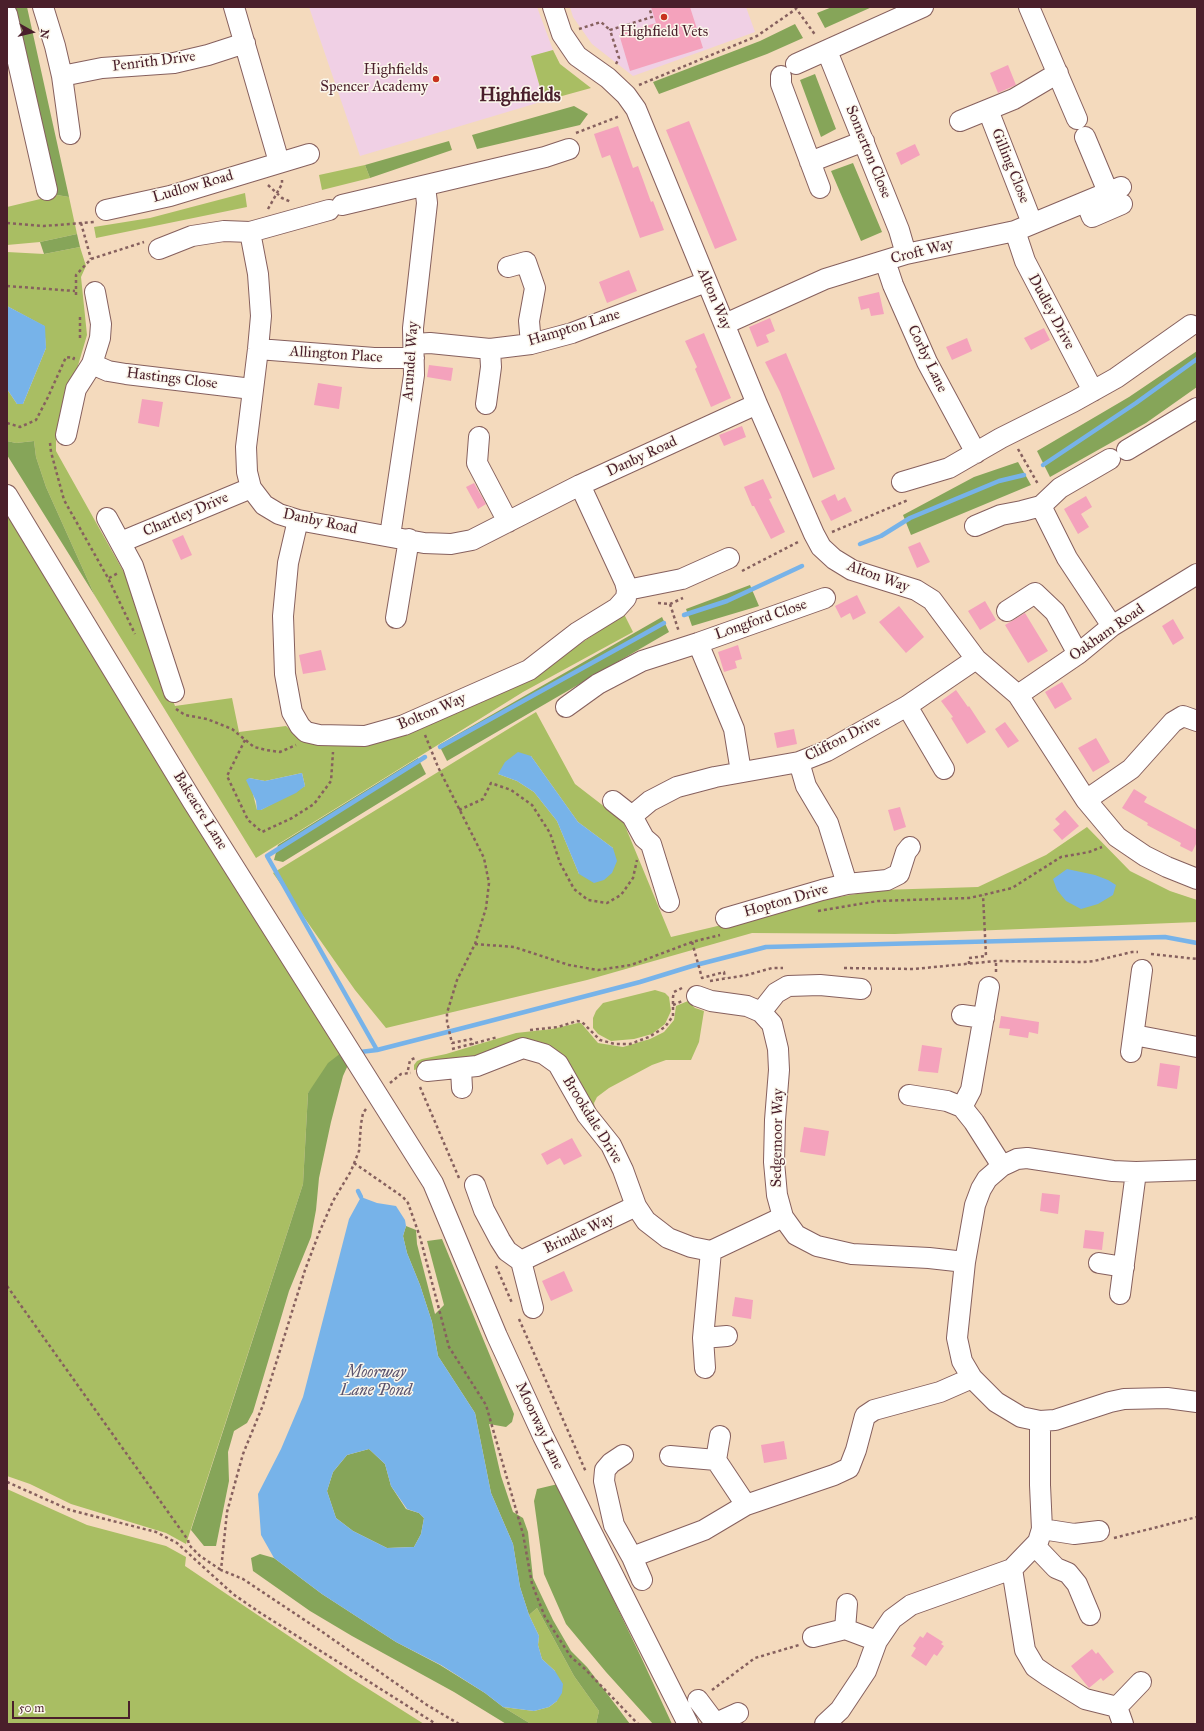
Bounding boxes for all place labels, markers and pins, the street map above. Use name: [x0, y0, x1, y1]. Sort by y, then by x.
marker: Highfield Vets: [659, 12, 669, 22]
place label: Highfield Vets: [620, 23, 708, 41]
place label: Highfields Spencer Academy: [320, 61, 428, 96]
marker: Highfields Spencer Academy: [431, 74, 441, 84]

